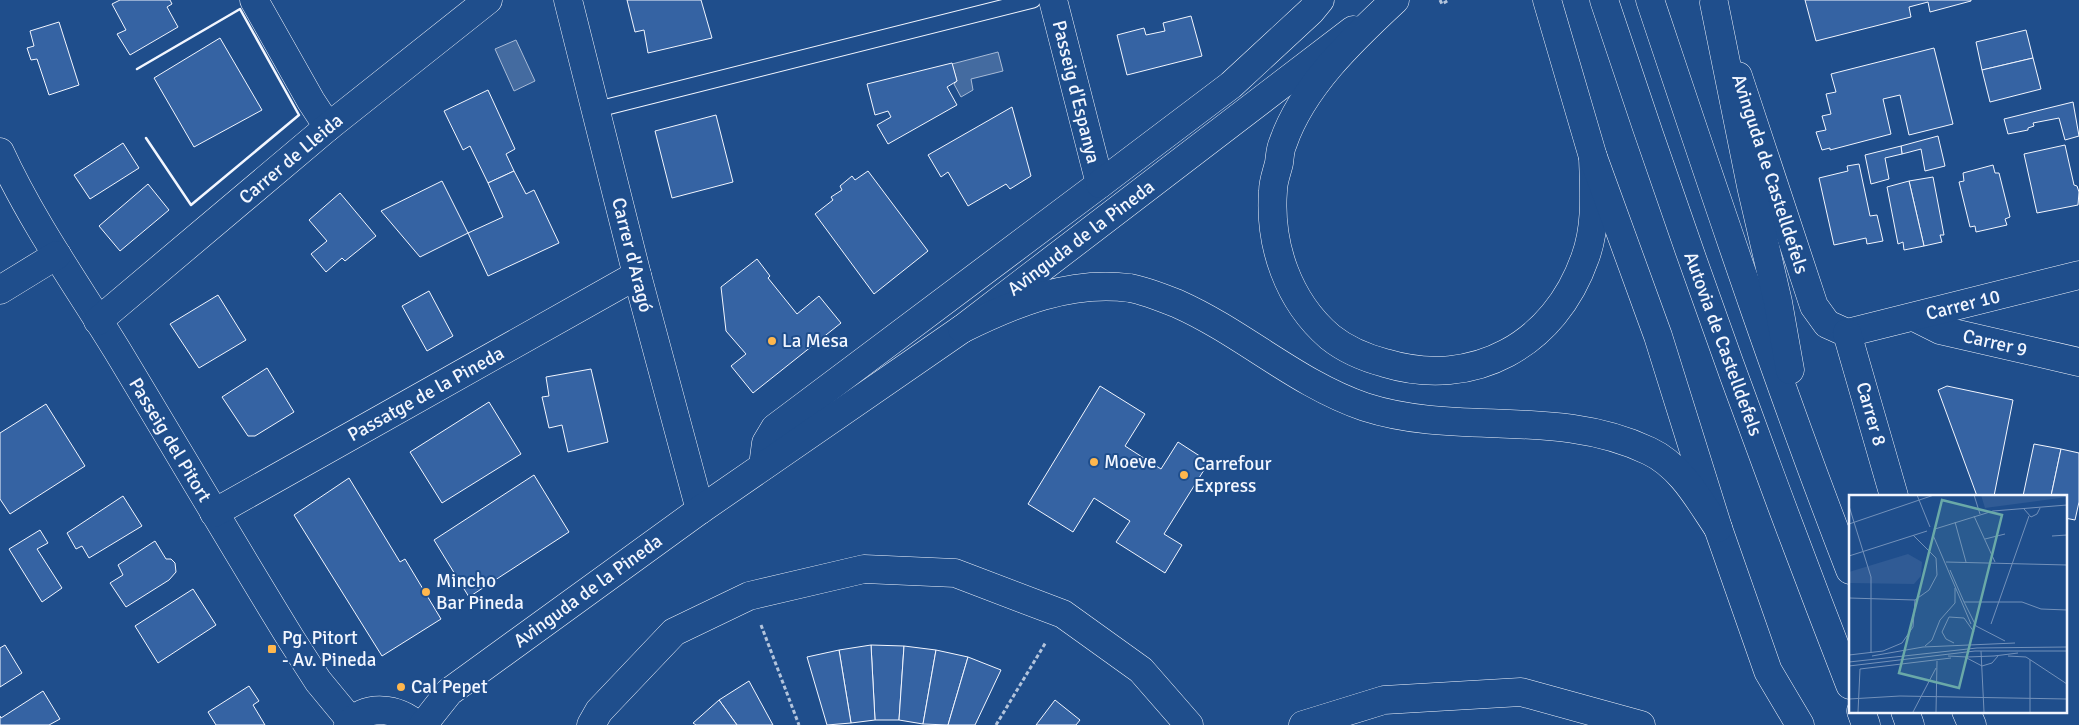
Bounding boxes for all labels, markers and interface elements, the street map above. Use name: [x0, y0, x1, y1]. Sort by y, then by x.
street label: Passeig d'Espanya: [1047, 18, 1105, 166]
street label: Avinguda de Castelldefels: [1726, 71, 1814, 277]
street label: Carrer de Lleida: [234, 108, 348, 210]
street label: Avinguda de la Pineda: [1003, 175, 1159, 301]
street label: Carrer d'Aragó: [606, 195, 658, 315]
street label: Autovia de Castelldefels: [1678, 249, 1768, 439]
street label: Carrer 10: [1923, 284, 2003, 326]
street label: Carrer 9: [1960, 324, 2030, 362]
place label: La Mesa: [782, 329, 848, 353]
marker: La Mesa: [766, 335, 778, 347]
street label: Passatge de la Pineda: [344, 341, 508, 447]
street label: Passeig del Pitort: [123, 373, 217, 507]
street label: Carrer 8: [1850, 379, 1892, 449]
place label: Moeve: [1104, 450, 1156, 474]
place label: Carrefour Express: [1194, 452, 1272, 498]
marker: Moeve: [1088, 456, 1100, 468]
marker: Carrefour Express: [1178, 469, 1190, 481]
inset map: [1849, 495, 2066, 712]
street label: Avinguda de la Pineda: [509, 529, 667, 653]
place label: Mincho Bar Pineda: [436, 569, 524, 615]
marker: Mincho Bar Pineda: [420, 586, 432, 598]
place label: Pg. Pitort - Av. Pineda: [282, 626, 376, 672]
marker: Pg. Pitort - Av. Pineda: [266, 643, 278, 655]
place label: Cal Pepet: [411, 675, 488, 699]
marker: Cal Pepet: [395, 681, 407, 693]

